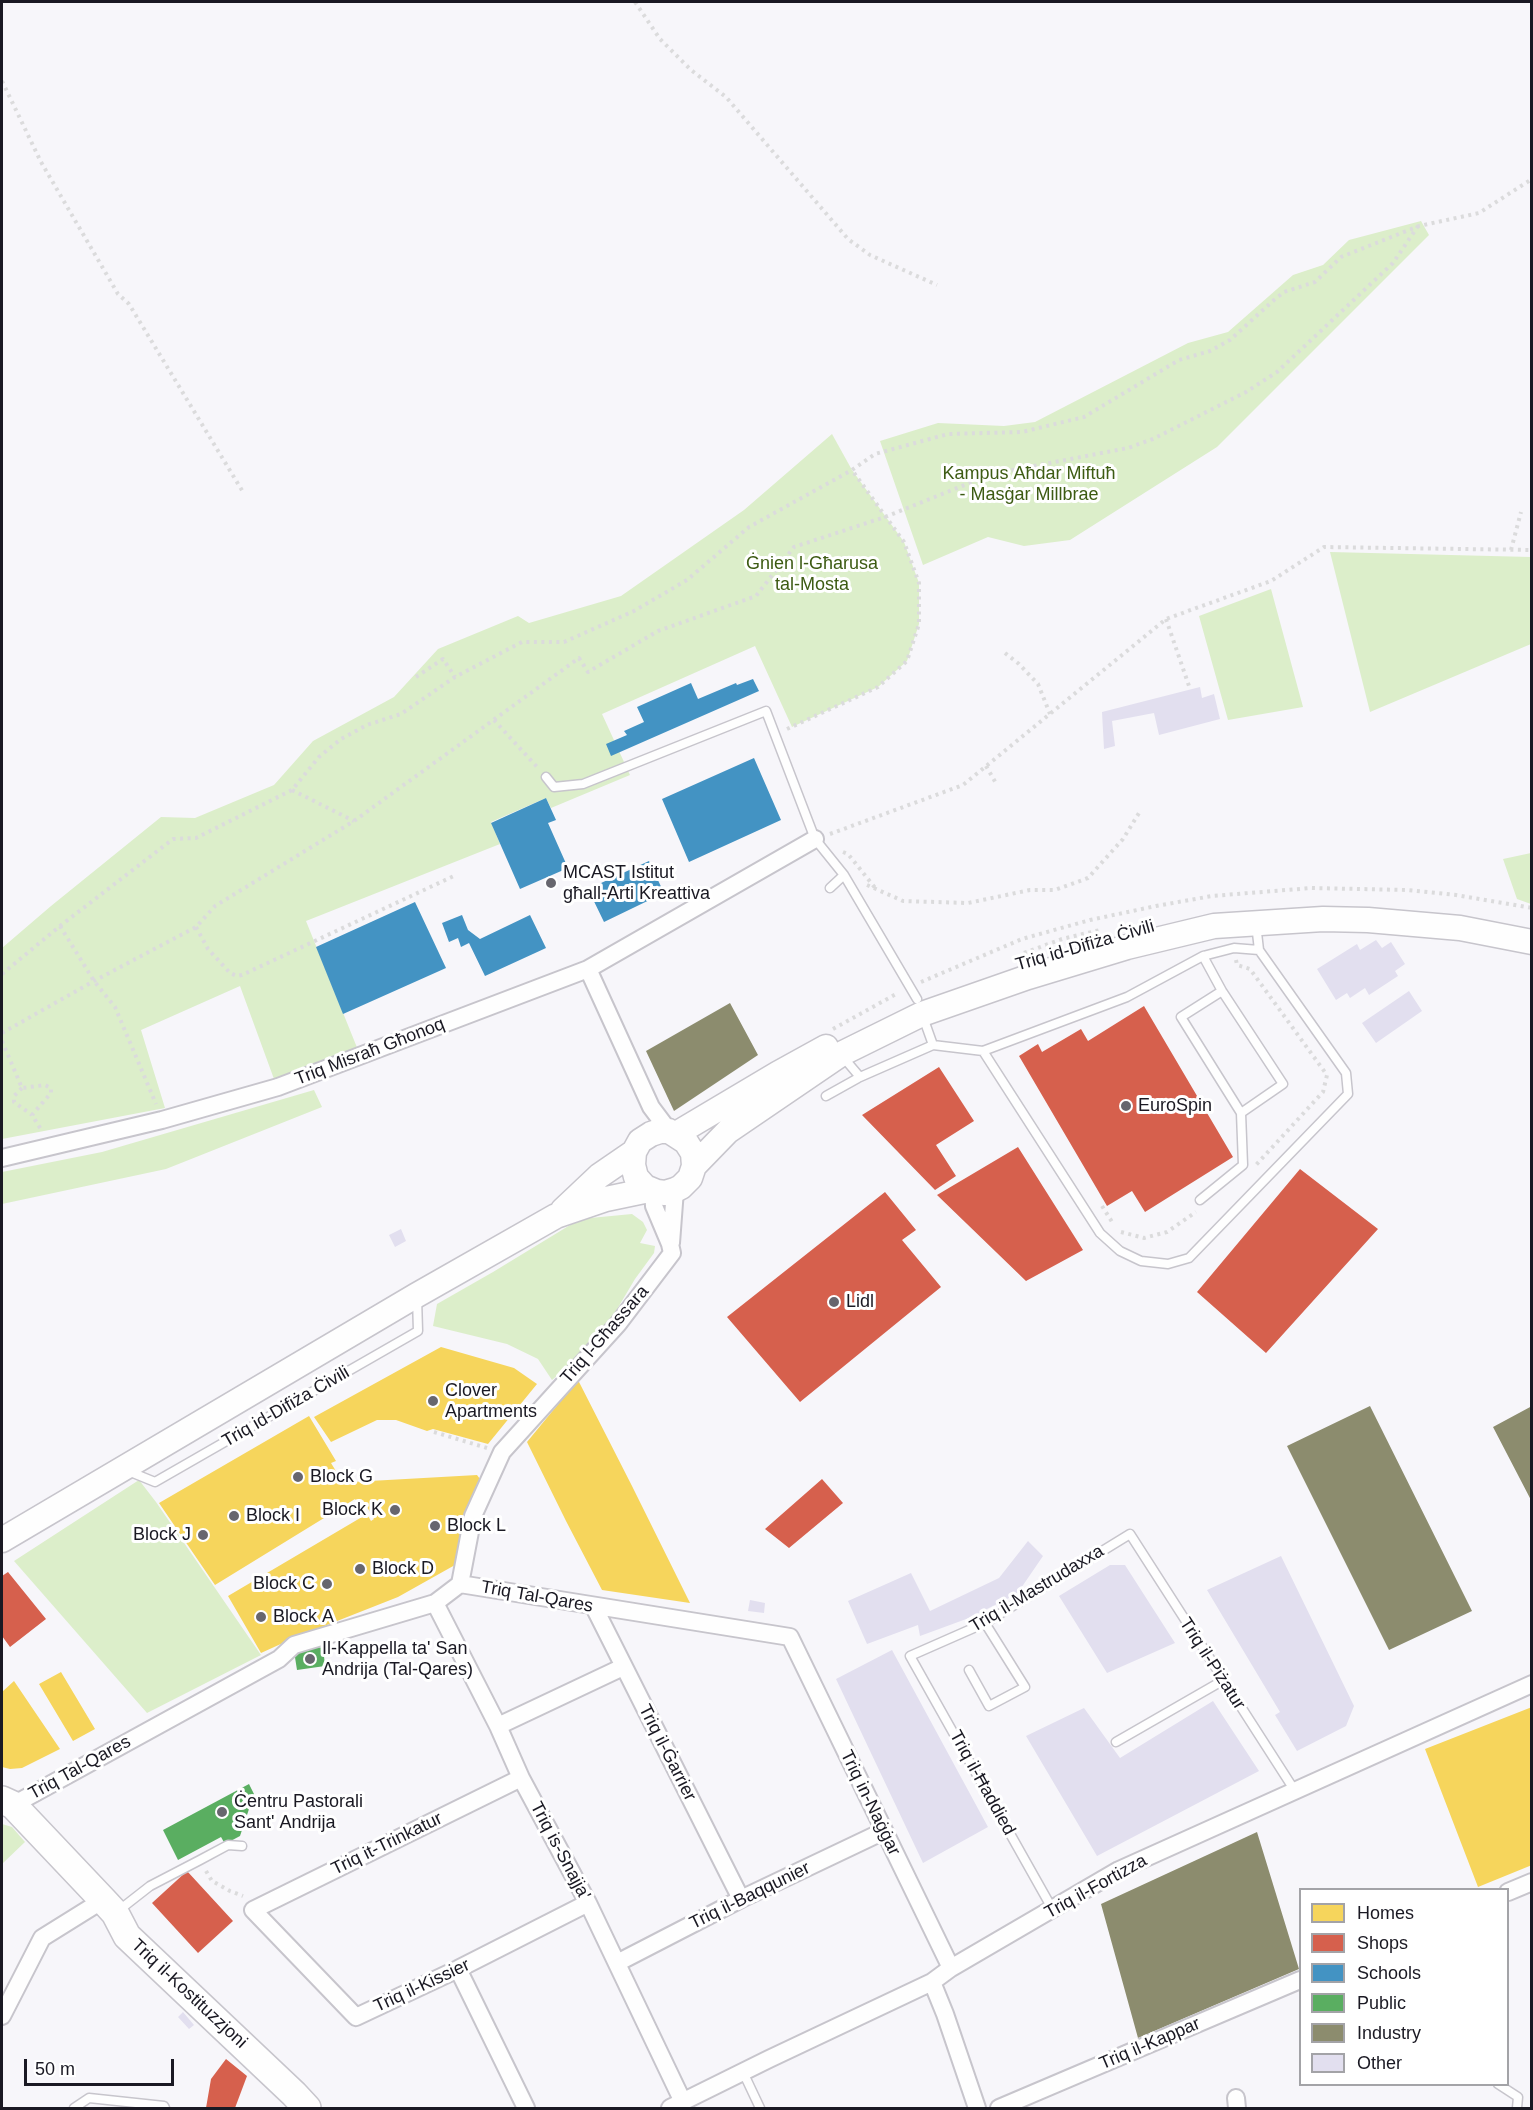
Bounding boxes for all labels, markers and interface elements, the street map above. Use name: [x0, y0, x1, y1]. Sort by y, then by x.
park label: Kampus Aħdar Miftuħ - Masġar Millbrae: [942, 463, 1116, 506]
park label: Ġnien l-Għarusa tal-Mosta: [746, 553, 878, 596]
place label: MCAST Istitut għall-Arti Kreattiva: [563, 862, 710, 904]
marker: MCAST Istitut għall-Arti Kreattiva: [544, 876, 558, 890]
street label: Triq id-Difiża Ċivili: [1013, 916, 1157, 976]
street label: Triq Misraħ Għonoq: [292, 1014, 448, 1090]
place label: EuroSpin: [1138, 1095, 1212, 1117]
marker: EuroSpin: [1119, 1099, 1133, 1113]
street label: Triq l-Għassara: [556, 1281, 654, 1389]
place label: Lidl: [846, 1291, 874, 1313]
marker: Lidl: [827, 1295, 841, 1309]
street label: Triq id-Difiża Ċivili: [219, 1362, 353, 1452]
place label: Clover Apartments: [445, 1380, 537, 1422]
marker: Clover Apartments: [426, 1394, 440, 1408]
place label: Block G: [310, 1466, 373, 1488]
marker: Block G: [291, 1470, 305, 1484]
place label: Block K: [322, 1499, 383, 1521]
marker: Block K: [388, 1503, 402, 1517]
place label: Block I: [246, 1505, 300, 1527]
marker: Block I: [227, 1509, 241, 1523]
place label: Block L: [447, 1515, 506, 1537]
marker: Block L: [428, 1519, 442, 1533]
place label: Block J: [133, 1524, 191, 1546]
marker: Block J: [196, 1528, 210, 1542]
street label: Triq il-Mastrudaxxa: [966, 1541, 1108, 1637]
place label: Block D: [372, 1558, 434, 1580]
marker: Block D: [353, 1562, 367, 1576]
place label: Block C: [253, 1573, 315, 1595]
marker: Block C: [320, 1577, 334, 1591]
street label: Triq Tal-Qares: [479, 1577, 595, 1617]
place label: Block A: [273, 1606, 334, 1628]
marker: Block A: [254, 1610, 268, 1624]
street label: Triq il-Piżatur: [1174, 1614, 1250, 1714]
place label: Il-Kappella ta' San Andrija (Tal-Qares): [322, 1638, 473, 1680]
marker: Il-Kappella ta' San Andrija (Tal-Qares): [303, 1652, 317, 1666]
street label: Triq il-Ġarrier: [633, 1701, 701, 1805]
street label: Triq il-Ħaddied: [944, 1727, 1020, 1839]
street label: Triq Tal-Qares: [25, 1731, 135, 1805]
street label: Triq in-Naġġar: [835, 1747, 905, 1859]
place label: Ċentru Pastorali Sant' Andrija: [234, 1791, 363, 1834]
street label: Triq is-Snajja': [525, 1798, 595, 1904]
marker: Ċentru Pastorali Sant' Andrija: [215, 1805, 229, 1819]
street label: Triq it-Trinkatur: [328, 1808, 446, 1880]
street label: Triq il-Fortizza: [1041, 1850, 1151, 1924]
street label: Triq il-Baqqunier: [686, 1857, 814, 1935]
legend: [1299, 1888, 1509, 2086]
text: Homes: [1357, 1903, 1414, 1923]
text: Shops: [1357, 1933, 1408, 1953]
street label: Triq il-Kostituzzjoni: [127, 1935, 251, 2053]
street label: Triq il-Kissier: [371, 1954, 473, 2018]
text: Schools: [1357, 1963, 1421, 1983]
text: Public: [1357, 1993, 1406, 2013]
street label: Triq il-Kappar: [1096, 2013, 1204, 2075]
text: Industry: [1357, 2023, 1421, 2043]
scale bar: [27, 2047, 177, 2085]
text: Other: [1357, 2053, 1402, 2073]
text: 50 m: [35, 2059, 75, 2079]

